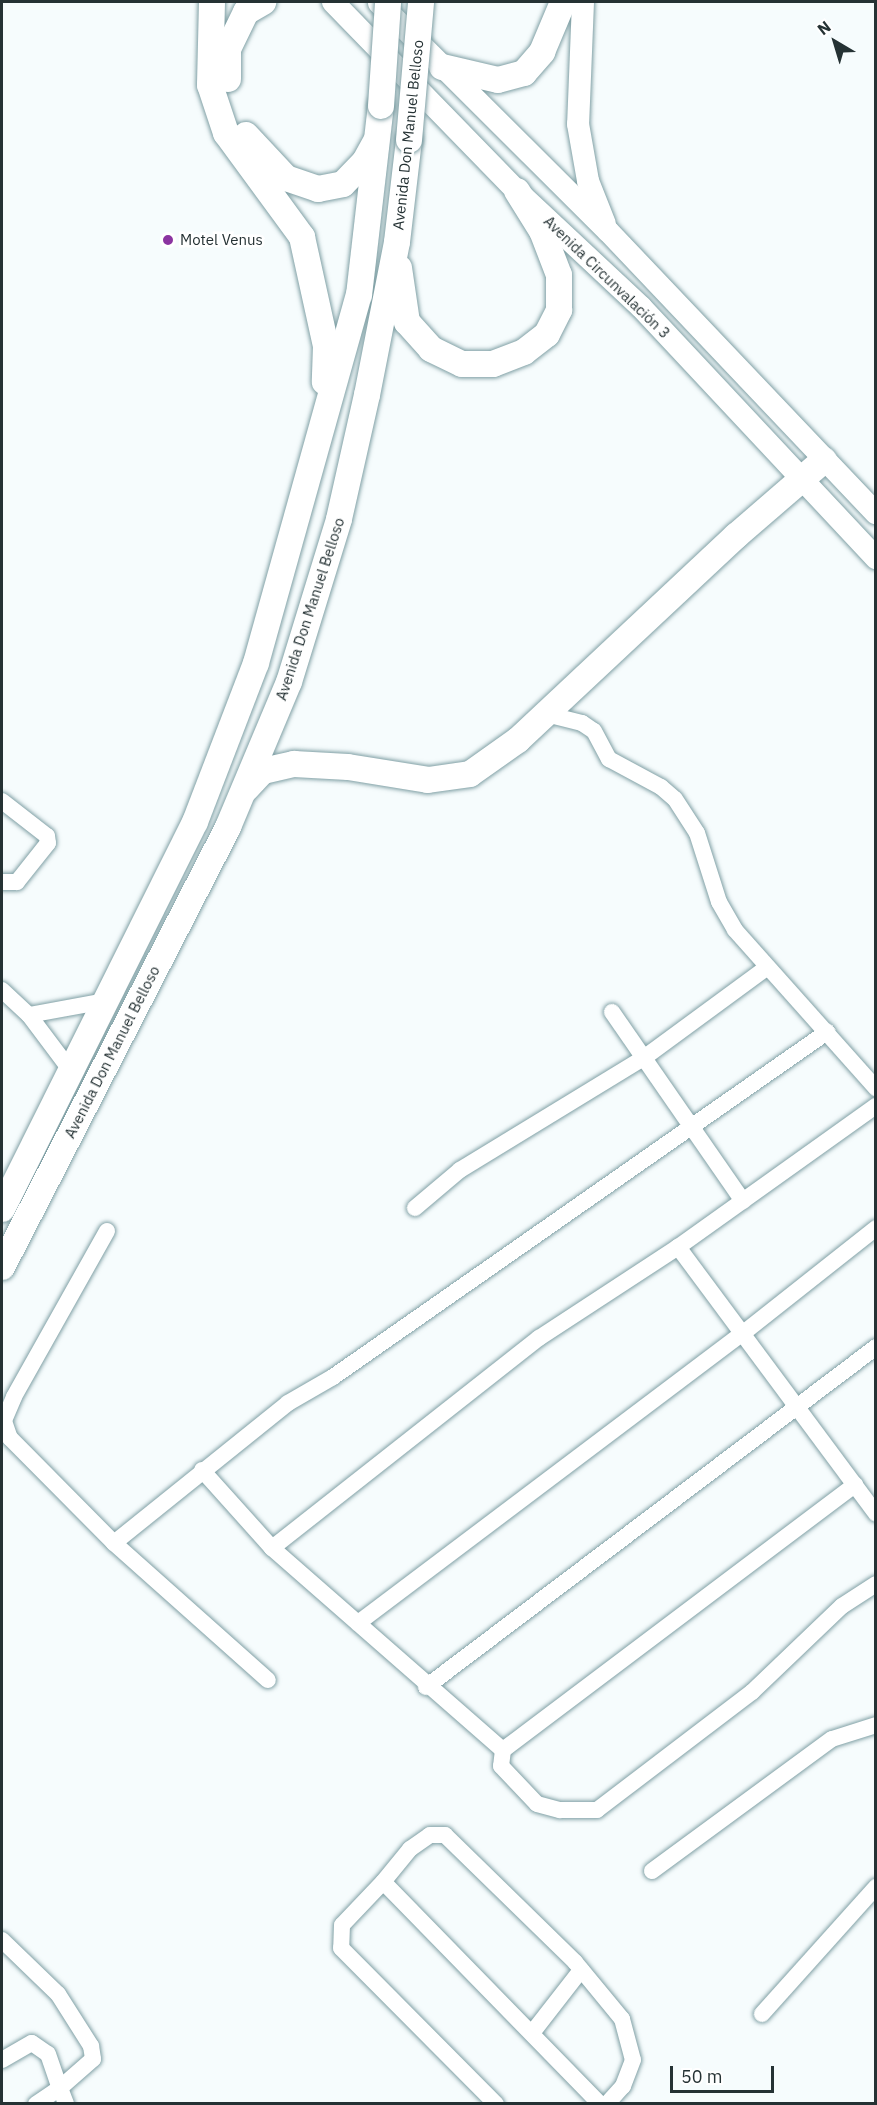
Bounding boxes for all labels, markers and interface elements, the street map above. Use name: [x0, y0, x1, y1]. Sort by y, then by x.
north arrow: [805, 12, 865, 72]
text: N: [813, 16, 835, 39]
street label: Avenida Don Manuel Belloso: [389, 39, 427, 231]
street label: Avenida Circunvalación 3: [540, 212, 674, 342]
place label: Motel Venus: [180, 231, 263, 249]
marker: Motel Venus: [161, 233, 175, 247]
street label: Avenida Don Manuel Belloso: [272, 515, 348, 703]
street label: Avenida Don Manuel Belloso: [61, 963, 163, 1141]
scale bar: [673, 2054, 776, 2092]
text: 50 m: [681, 2065, 723, 2088]

